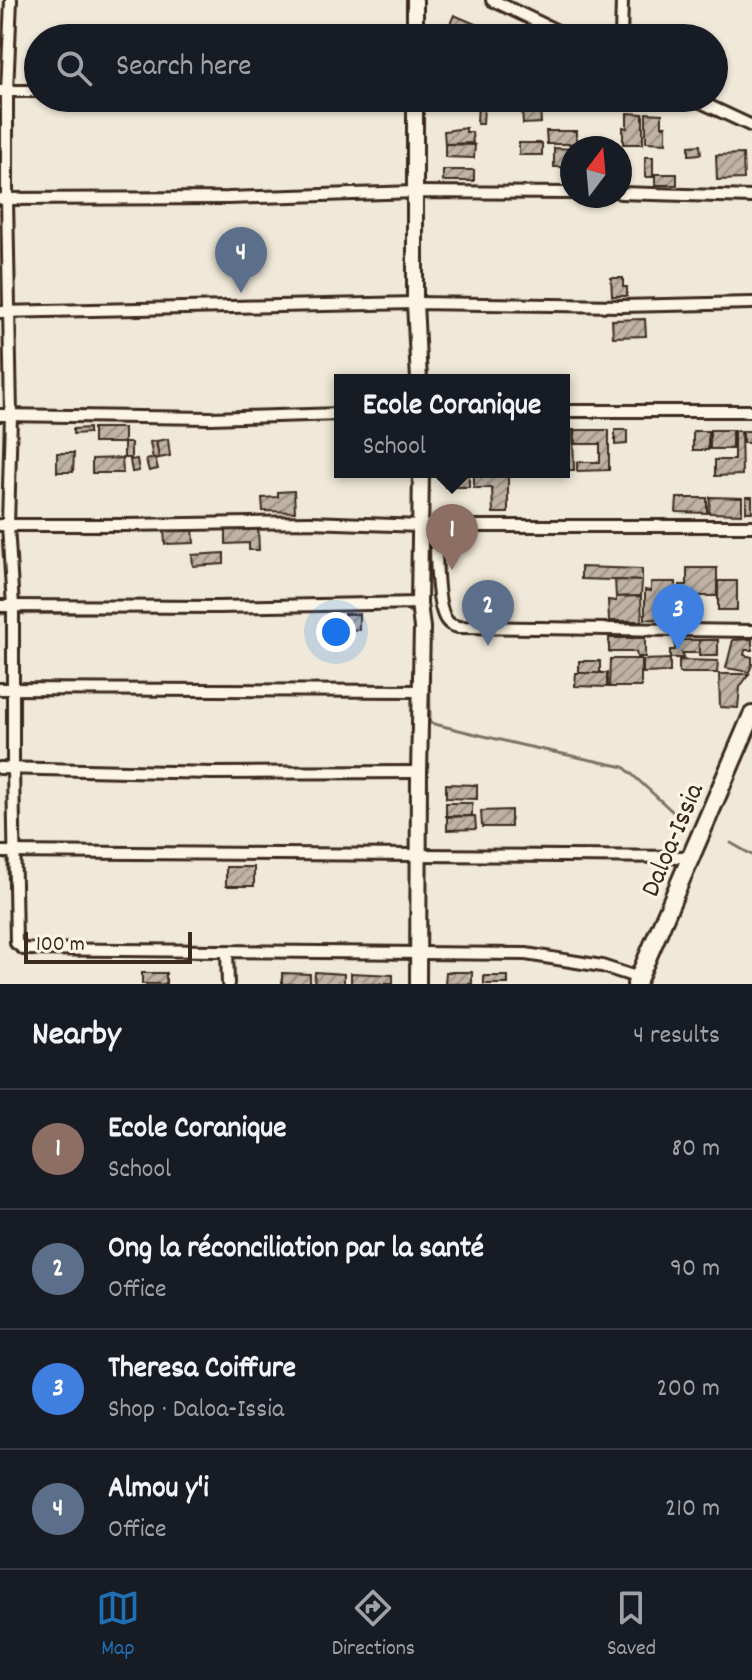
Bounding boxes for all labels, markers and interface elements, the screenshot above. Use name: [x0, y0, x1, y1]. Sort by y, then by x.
search box: [24, 24, 728, 112]
icon: search: [52, 46, 96, 90]
text: Search here: [116, 47, 252, 90]
north arrow: [560, 136, 632, 208]
pin: 4: [215, 227, 267, 293]
popup: [334, 374, 570, 478]
text: Ecole Coranique: [363, 386, 541, 429]
text: School: [363, 429, 426, 466]
pin: 1: [426, 504, 478, 570]
pin: 2: [462, 580, 514, 646]
pin: 3: [652, 584, 704, 650]
your location: [316, 612, 356, 652]
street label: Daloa-Issia: [633, 777, 717, 904]
scale bar: [24, 928, 192, 964]
text: 100 m: [36, 930, 85, 961]
text: Nearby: [32, 1012, 121, 1061]
text: 4 results: [633, 1018, 720, 1055]
text: Ecole Coranique: [108, 1109, 286, 1152]
text: 1: [55, 1131, 61, 1168]
text: 80 m: [672, 1131, 720, 1168]
text: School: [108, 1152, 171, 1189]
text: Ong la réconciliation par la santé: [108, 1229, 484, 1272]
text: 2: [52, 1251, 64, 1288]
text: 90 m: [670, 1251, 720, 1288]
text: Office: [108, 1272, 166, 1309]
text: Theresa Coiffure: [108, 1349, 296, 1392]
text: 3: [52, 1371, 64, 1408]
text: 200 m: [656, 1371, 720, 1408]
text: Shop · Daloa-Issia: [108, 1392, 284, 1429]
text: Almou y'i: [108, 1469, 209, 1512]
text: 4: [53, 1491, 63, 1528]
text: 210 m: [665, 1491, 720, 1528]
text: Office: [108, 1512, 166, 1549]
tab: Map: [96, 1586, 140, 1665]
tab: Directions: [332, 1586, 415, 1665]
tab: Saved: [607, 1586, 656, 1665]

